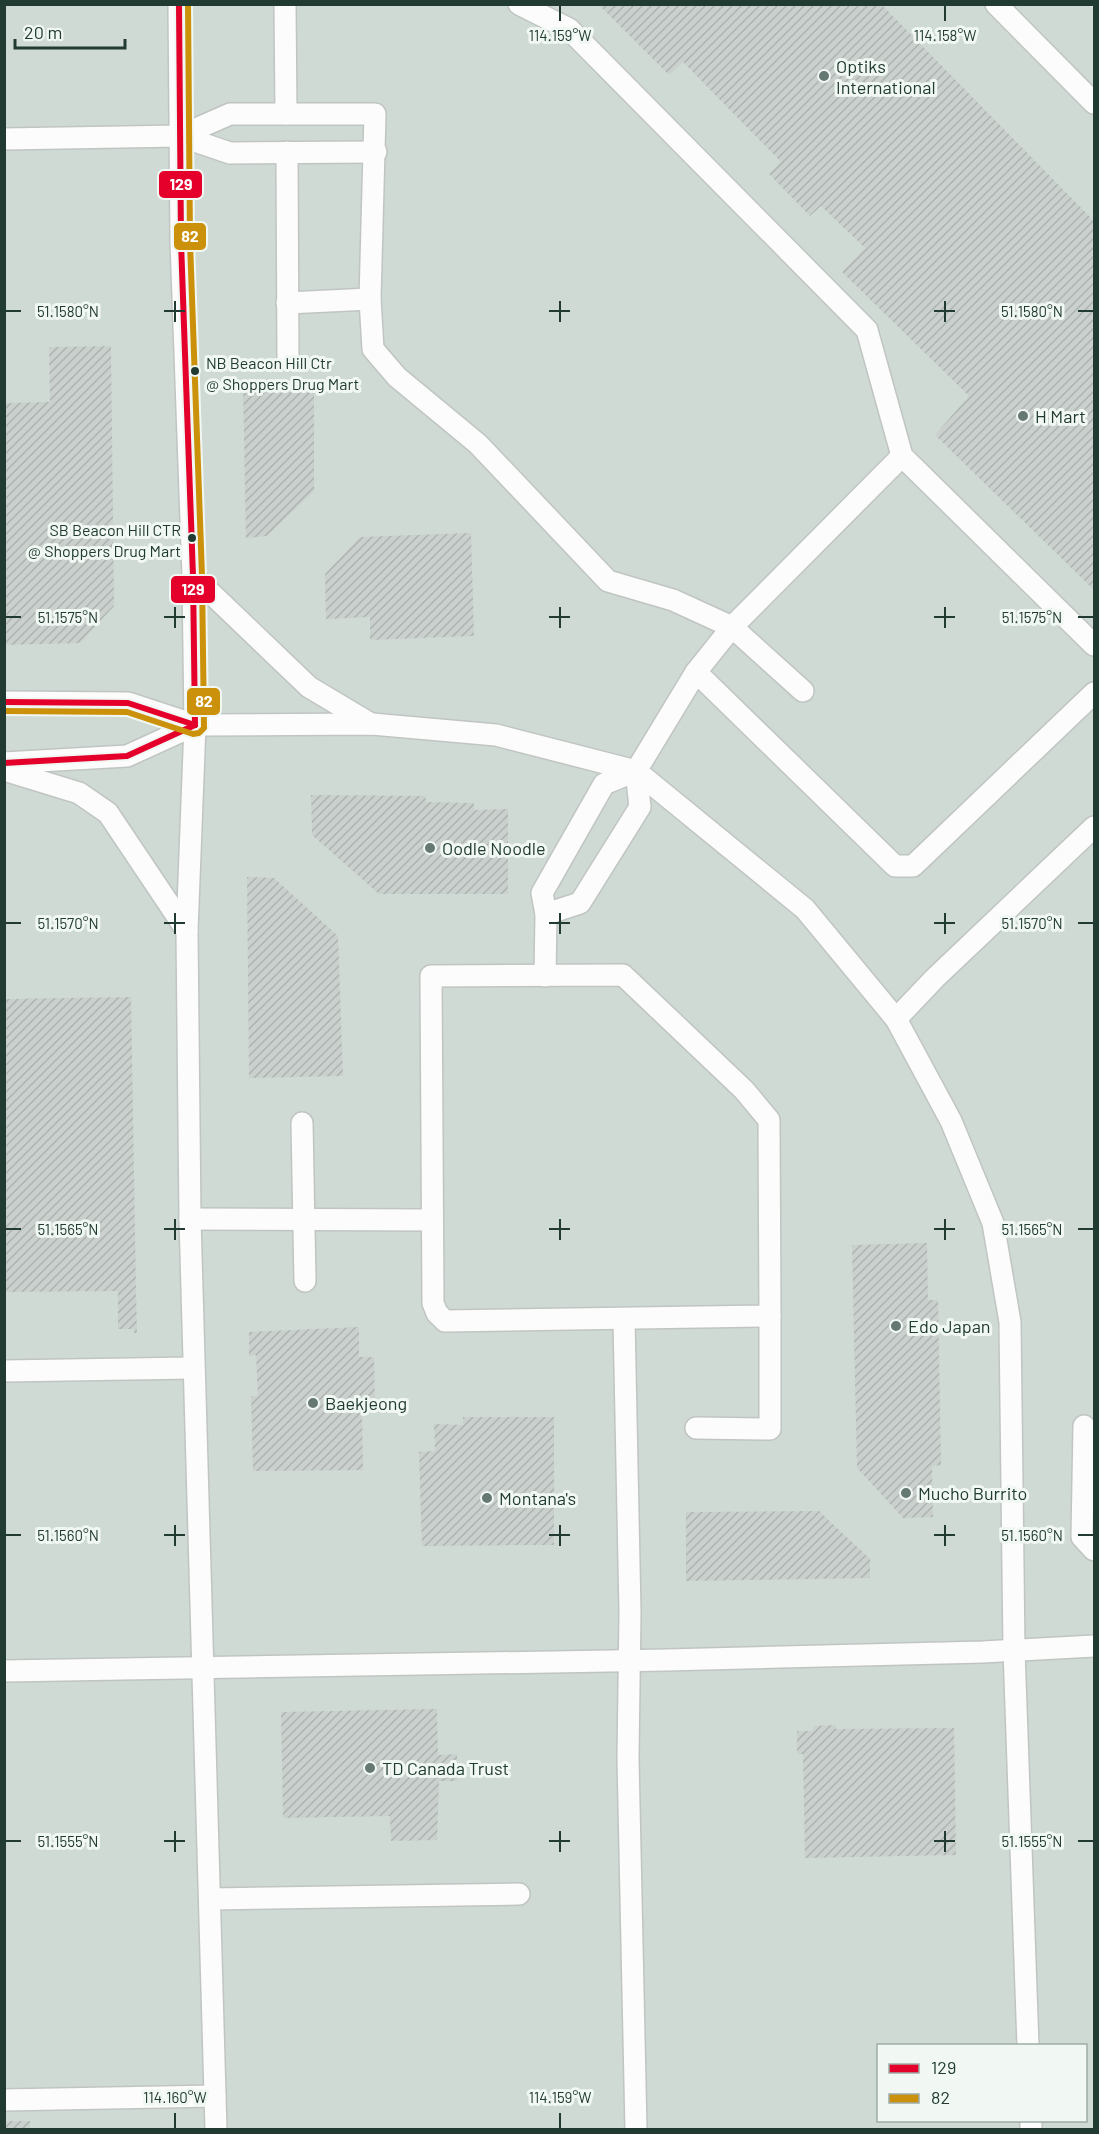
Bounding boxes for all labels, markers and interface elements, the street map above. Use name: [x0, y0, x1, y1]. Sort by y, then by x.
scale bar: [15, 12, 124, 50]
text: 20 m: [24, 21, 62, 43]
text: 114.159°W: [529, 26, 591, 44]
text: 114.158°W: [914, 26, 976, 44]
place label: Optiks International: [836, 55, 936, 98]
marker: Optiks International: [817, 69, 831, 83]
line badge: 129: [158, 170, 203, 199]
text: 129: [169, 174, 193, 193]
line badge: 82: [173, 222, 207, 251]
text: 82: [181, 226, 199, 245]
text: 51.1580°N: [37, 302, 99, 320]
text: 51.1580°N: [1001, 302, 1063, 320]
place label: NB Beacon Hill Ctr @ Shoppers Drug Mart: [206, 353, 359, 393]
marker: NB Beacon Hill Ctr @ Shoppers Drug Mart: [189, 365, 201, 377]
place label: H Mart: [1035, 405, 1086, 427]
marker: H Mart: [1016, 409, 1030, 423]
place label: SB Beacon Hill CTR @ Shoppers Drug Mart: [28, 520, 181, 560]
marker: SB Beacon Hill CTR @ Shoppers Drug Mart: [186, 532, 198, 544]
line badge: 129: [170, 575, 216, 604]
text: 129: [181, 579, 205, 598]
text: 51.1575°N: [38, 608, 98, 626]
text: 51.1575°N: [1002, 608, 1062, 626]
line badge: 82: [186, 687, 221, 716]
text: 82: [195, 691, 213, 710]
place label: Oodle Noodle: [442, 837, 546, 859]
marker: Oodle Noodle: [423, 841, 437, 855]
text: 51.1570°N: [37, 914, 99, 932]
text: 51.1570°N: [1001, 914, 1063, 932]
text: 51.1565°N: [38, 1220, 98, 1238]
text: 51.1565°N: [1002, 1220, 1062, 1238]
place label: Edo Japan: [908, 1315, 991, 1337]
marker: Edo Japan: [889, 1319, 903, 1333]
place label: Baekjeong: [325, 1392, 407, 1414]
marker: Baekjeong: [306, 1396, 320, 1410]
place label: Mucho Burrito: [918, 1482, 1027, 1504]
marker: Mucho Burrito: [899, 1486, 913, 1500]
place label: Montana's: [499, 1487, 576, 1509]
marker: Montana's: [480, 1491, 494, 1505]
text: 51.1560°N: [37, 1526, 99, 1544]
text: 51.1560°N: [1001, 1526, 1063, 1544]
place label: TD Canada Trust: [382, 1757, 509, 1779]
marker: TD Canada Trust: [363, 1761, 377, 1775]
text: 51.1555°N: [38, 1832, 98, 1850]
text: 51.1555°N: [1002, 1832, 1062, 1850]
legend: [877, 2044, 1087, 2122]
text: 129: [931, 2056, 956, 2078]
text: 82: [931, 2086, 950, 2108]
text: 114.160°W: [143, 2088, 207, 2106]
text: 114.159°W: [529, 2088, 591, 2106]

